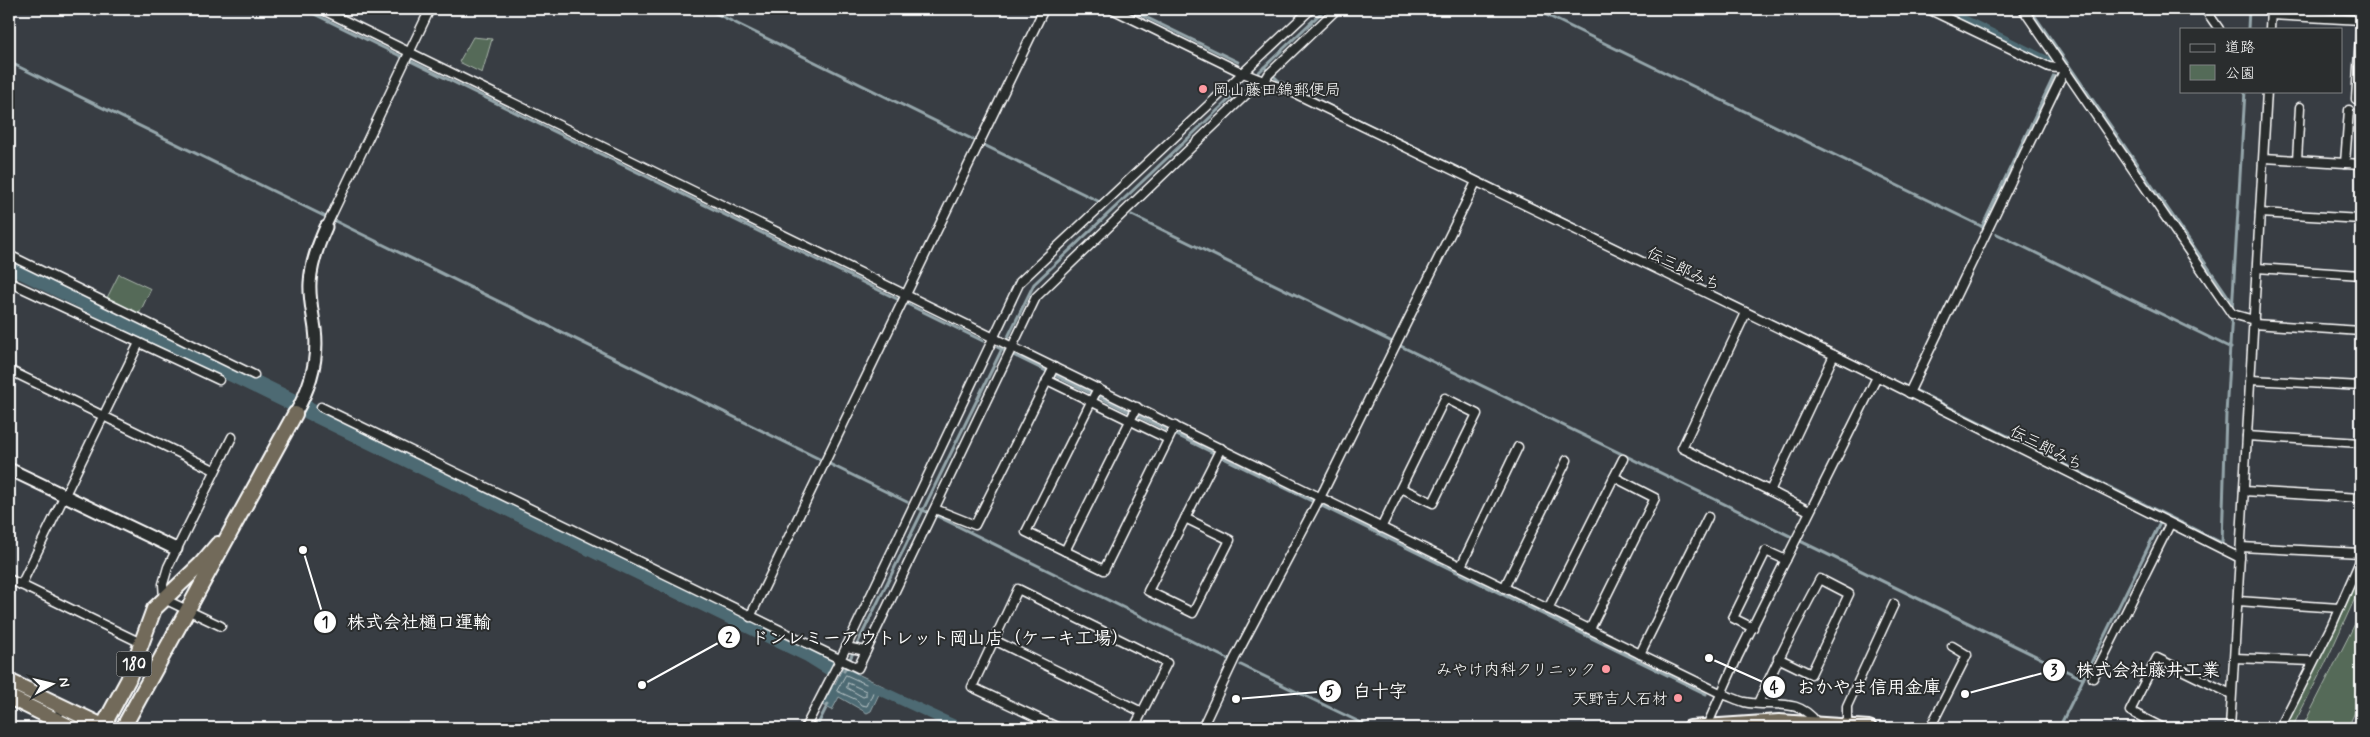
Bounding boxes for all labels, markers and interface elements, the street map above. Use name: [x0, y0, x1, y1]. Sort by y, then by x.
legend: [2180, 28, 2342, 92]
text: 道路: [2225, 38, 2255, 58]
text: 公園: [2225, 64, 2255, 84]
place label: 岡山藤田錦郵便局: [1213, 80, 1341, 101]
marker: 岡山藤田錦郵便局: [1197, 83, 1209, 95]
street label: 伝三郎みち: [1643, 243, 1724, 296]
street label: 伝三郎みち: [2006, 421, 2086, 476]
callout: 株式会社樋口運輸: [312, 605, 501, 638]
text: 株式会社樋口運輸: [347, 611, 491, 635]
text: 1: [322, 613, 328, 633]
callout: ドンレミーアウトレット岡山店（ケーキ工場）: [716, 621, 1139, 654]
text: ドンレミーアウトレット岡山店（ケーキ工場）: [751, 627, 1129, 651]
text: 2: [725, 629, 733, 649]
road number: 180: [116, 652, 152, 676]
callout: 株式会社藤井工業: [2041, 653, 2230, 686]
text: 株式会社藤井工業: [2076, 659, 2220, 683]
north arrow: [28, 660, 78, 710]
place label: みやけ内科クリニック: [1436, 660, 1596, 681]
text: 3: [2051, 661, 2058, 681]
marker: みやけ内科クリニック: [1600, 663, 1612, 675]
callout: おかやま信用金庫: [1762, 670, 1951, 703]
callout: 白十字: [1318, 674, 1417, 707]
text: N: [54, 676, 73, 688]
text: おかやま信用金庫: [1797, 676, 1941, 700]
text: 4: [1770, 678, 1779, 698]
text: 白十字: [1353, 680, 1407, 704]
text: 5: [1325, 682, 1335, 702]
place label: 天野吉人石材: [1572, 689, 1668, 710]
marker: 天野吉人石材: [1672, 692, 1684, 704]

